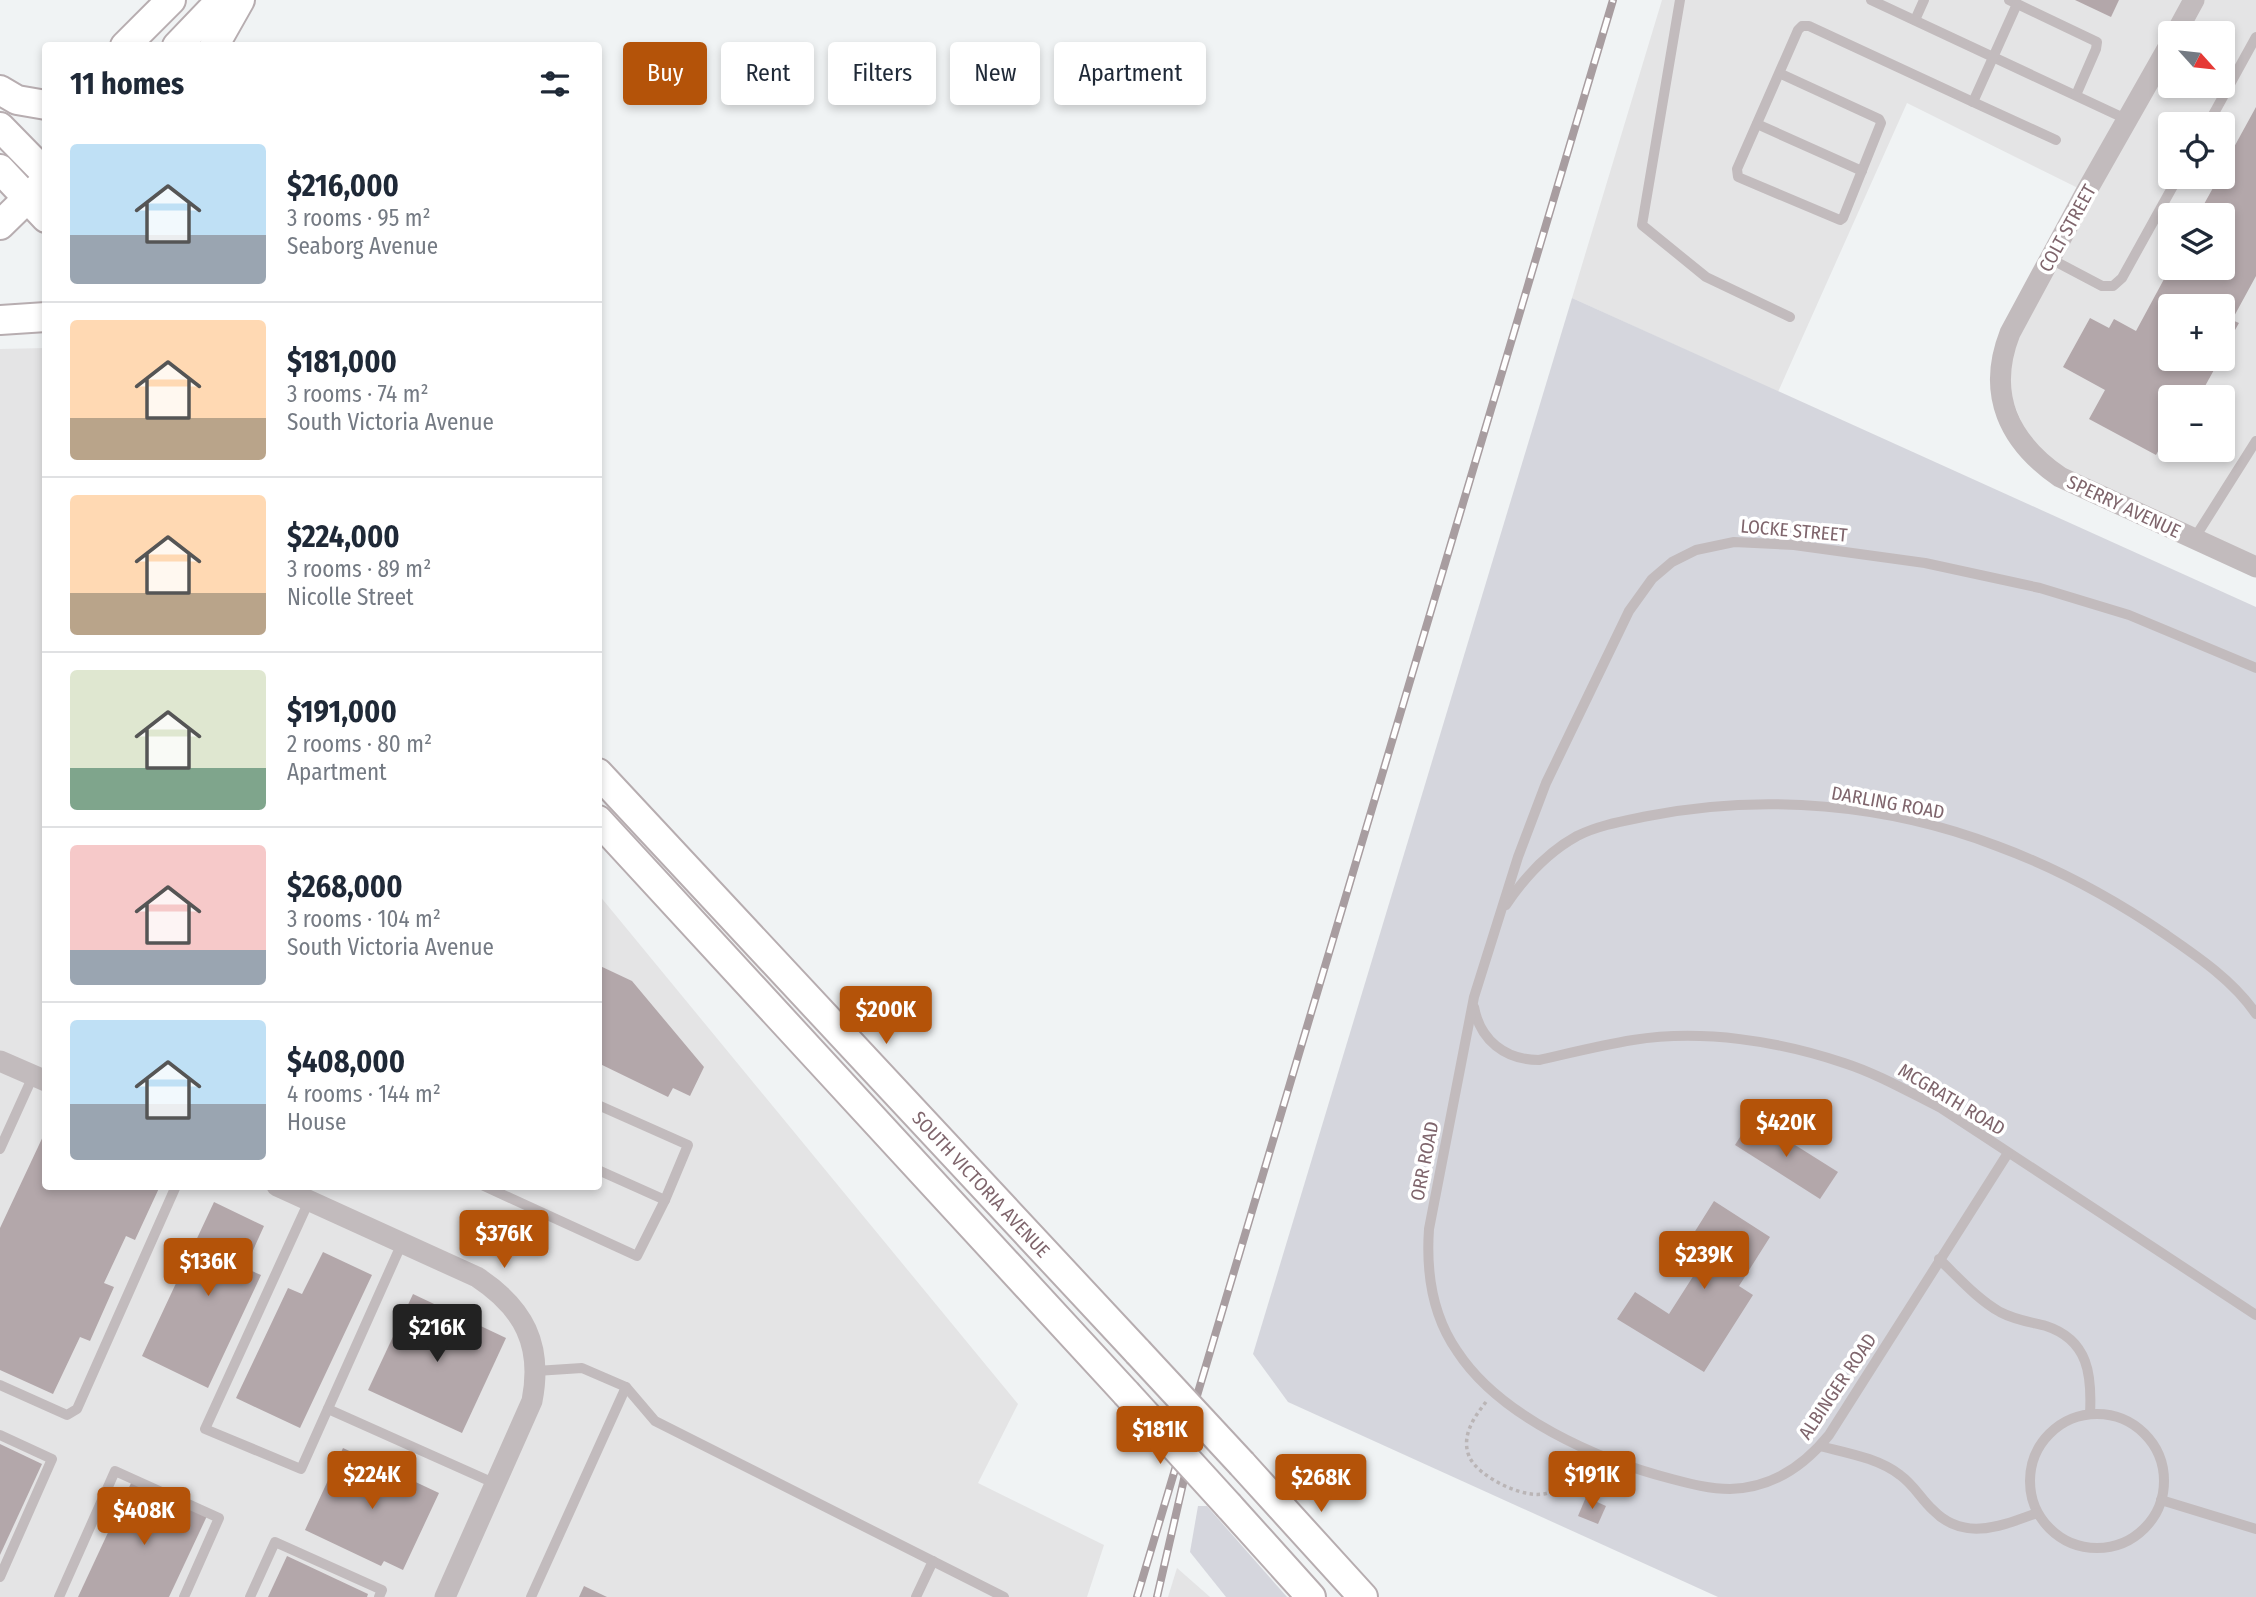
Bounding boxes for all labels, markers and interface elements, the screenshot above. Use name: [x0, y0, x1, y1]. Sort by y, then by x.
north arrow: [2158, 21, 2235, 98]
map controls: [2158, 21, 2235, 462]
chip: Buy: [623, 42, 707, 105]
chip: Rent: [721, 42, 814, 105]
chip: Filters: [828, 42, 936, 105]
chip: New: [950, 42, 1040, 105]
chip: Apartment: [1054, 42, 1206, 105]
icon: filters: [536, 65, 574, 103]
text: 11 homes: [70, 66, 184, 102]
button: locate: [2158, 112, 2235, 189]
text: $216,000: [287, 168, 399, 204]
icon: home: [126, 172, 210, 256]
street label: COLT STREET: [2034, 180, 2101, 276]
button: layers: [2158, 203, 2235, 280]
text: 3 rooms · 95 m²: [287, 204, 431, 232]
text: Seaborg Avenue: [287, 232, 438, 260]
button: +: [2158, 294, 2235, 371]
text: $181,000: [287, 344, 397, 380]
icon: home: [126, 348, 210, 432]
text: 3 rooms · 74 m²: [287, 380, 429, 408]
button: −: [2158, 385, 2235, 462]
text: South Victoria Avenue: [287, 408, 494, 436]
street label: SPERRY AVENUE: [2063, 470, 2184, 543]
street label: LOCKE STREET: [1739, 514, 1849, 547]
text: $224,000: [287, 519, 400, 555]
icon: home: [126, 523, 210, 607]
text: 3 rooms · 89 m²: [287, 555, 431, 583]
text: Nicolle Street: [287, 583, 414, 611]
text: $191,000: [287, 694, 397, 730]
icon: home: [126, 698, 210, 782]
text: 2 rooms · 80 m²: [287, 730, 432, 758]
text: Apartment: [287, 758, 387, 786]
street label: DARLING ROAD: [1830, 781, 1946, 824]
text: $268,000: [287, 869, 403, 905]
icon: home: [126, 873, 210, 957]
text: 3 rooms · 104 m²: [287, 905, 441, 933]
text: South Victoria Avenue: [287, 933, 494, 961]
pin: $200K: [837, 986, 935, 1046]
text: $200K: [856, 995, 916, 1023]
text: $408,000: [287, 1044, 405, 1080]
icon: home: [126, 1048, 210, 1132]
street label: MCGRATH ROAD: [1894, 1059, 2009, 1140]
text: 4 rooms · 144 m²: [287, 1080, 441, 1108]
pin: $420K: [1737, 1100, 1835, 1159]
street label: SOUTH VICTORIA AVENUE: [907, 1107, 1055, 1262]
text: House: [287, 1108, 346, 1136]
text: $420K: [1756, 1108, 1816, 1136]
street label: ORR ROAD: [1406, 1120, 1443, 1203]
pin: $376K: [455, 1210, 553, 1270]
text: $376K: [476, 1219, 533, 1247]
pin: $239K: [1655, 1232, 1753, 1291]
pin: $136K: [159, 1238, 257, 1298]
text: $239K: [1675, 1240, 1733, 1268]
text: $136K: [180, 1247, 236, 1275]
pin: $216K: [388, 1304, 486, 1364]
text: $216K: [409, 1313, 465, 1341]
street label: ALBINGER ROAD: [1794, 1329, 1881, 1444]
pin: $181K: [1111, 1406, 1209, 1466]
text: $181K: [1132, 1415, 1188, 1443]
pin: $224K: [323, 1452, 421, 1511]
pin: $191K: [1543, 1452, 1641, 1511]
pin: $268K: [1272, 1454, 1370, 1514]
text: $224K: [343, 1460, 401, 1488]
text: $191K: [1565, 1460, 1620, 1488]
text: $268K: [1291, 1463, 1351, 1491]
pin: $408K: [95, 1488, 193, 1547]
text: $408K: [113, 1496, 175, 1524]

